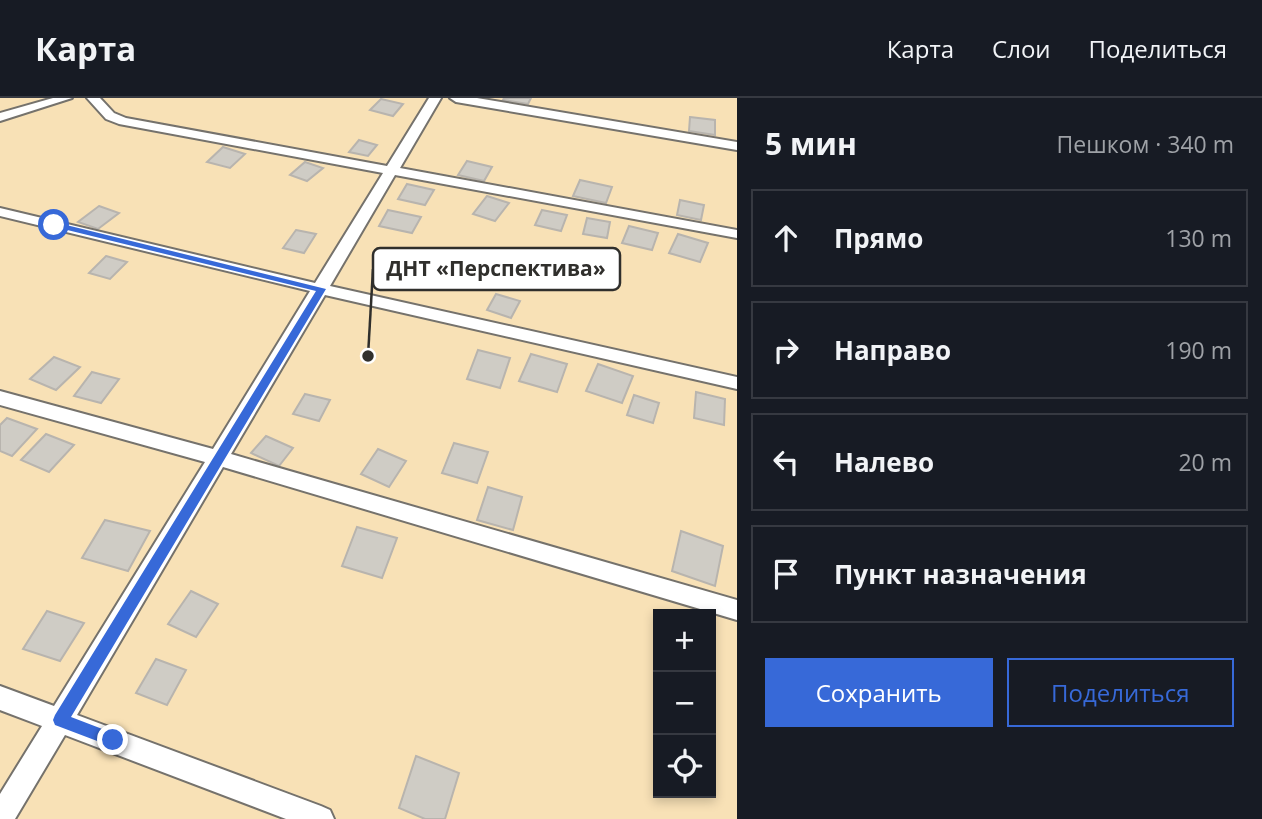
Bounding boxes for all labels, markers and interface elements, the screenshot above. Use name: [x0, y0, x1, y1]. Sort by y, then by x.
text: Карта: [35, 26, 136, 71]
text: Карта: [887, 32, 954, 65]
text: Слои: [992, 32, 1051, 65]
text: Поделиться: [1089, 32, 1227, 65]
text: 5 мин: [765, 123, 857, 164]
text: Пешком · 340 m: [1057, 128, 1234, 160]
route start: [38, 209, 69, 240]
icon: ahead: [767, 219, 805, 257]
text: Прямо: [834, 220, 923, 256]
text: 130 m: [1165, 222, 1232, 254]
callout: ДНТ «Перспектива»: [373, 248, 620, 290]
text: ДНТ «Перспектива»: [386, 254, 606, 282]
icon: right: [767, 331, 805, 369]
text: Направо: [834, 332, 951, 368]
text: 190 m: [1165, 334, 1232, 366]
icon: left: [767, 443, 805, 481]
text: Налево: [834, 444, 934, 480]
text: 20 m: [1178, 446, 1232, 478]
icon: arrive: [767, 555, 805, 593]
text: Пункт назначения: [834, 556, 1087, 592]
map controls: [653, 609, 716, 798]
button: +: [653, 609, 716, 672]
button: Сохранить: [765, 658, 993, 727]
button: Поделиться: [1007, 658, 1234, 727]
button: −: [653, 672, 716, 735]
route end: [97, 724, 128, 755]
button: locate: [653, 735, 716, 798]

